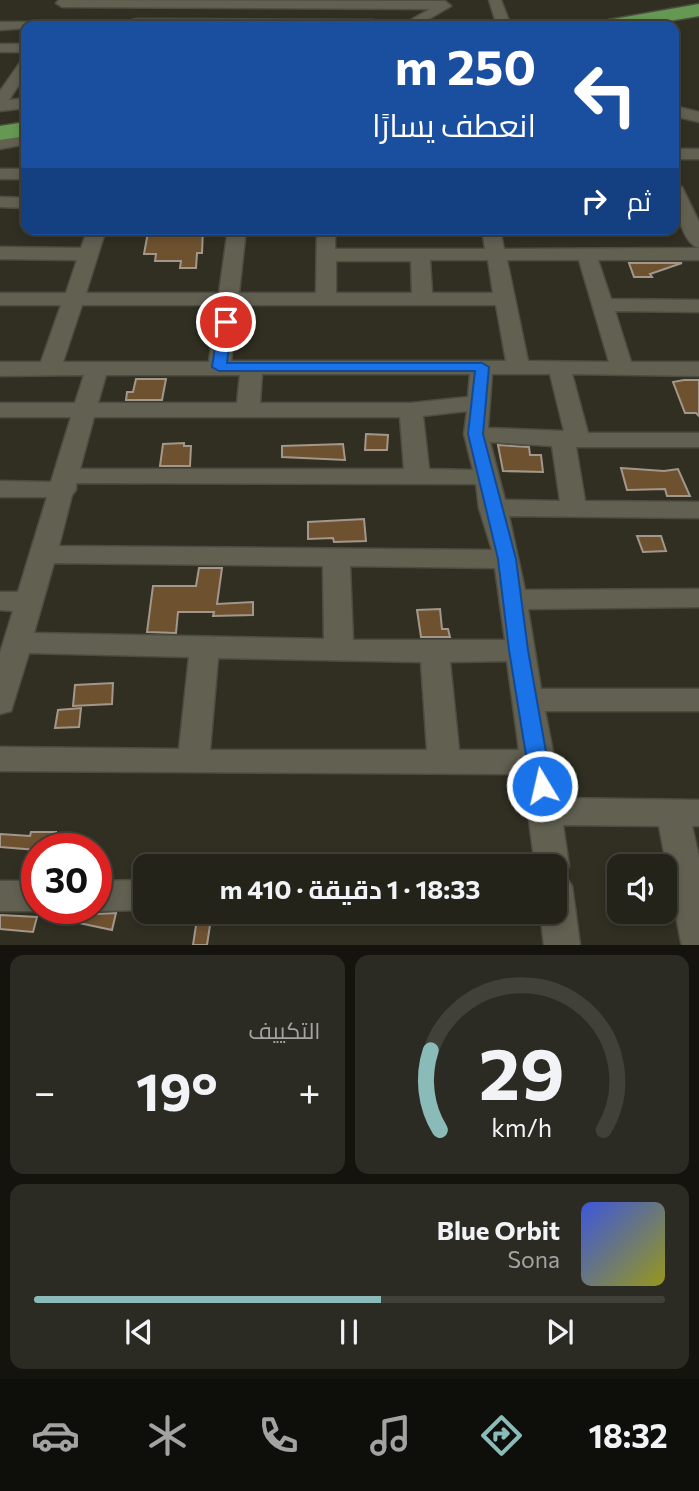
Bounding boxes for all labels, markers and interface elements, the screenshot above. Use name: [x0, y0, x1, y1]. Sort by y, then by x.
text: 250 m: [395, 35, 536, 95]
icon: left: [560, 49, 651, 140]
text: انعطف يسارًا: [372, 104, 536, 144]
icon: right: [575, 182, 613, 220]
text: ثم: [627, 185, 651, 216]
pin: [196, 292, 256, 352]
icon: arrive: [207, 303, 245, 341]
position arrow: [505, 749, 579, 823]
speed limit sign: 30: [21, 833, 112, 924]
map controls: [607, 854, 677, 924]
button: sound: [607, 854, 677, 924]
text: 18:33 · 1 دقيقة · 410 m: [220, 873, 480, 904]
text: التكييف: [248, 1016, 321, 1044]
text: 29: [479, 1027, 565, 1116]
text: 19°: [136, 1058, 218, 1122]
text: −: [34, 1067, 56, 1114]
text: +: [298, 1067, 320, 1114]
text: km/h: [491, 1112, 552, 1142]
text: Blue Orbit: [437, 1214, 560, 1245]
text: Sona: [508, 1245, 560, 1273]
icon: previous: [120, 1313, 158, 1351]
icon: pause: [330, 1313, 368, 1351]
icon: next: [541, 1313, 579, 1351]
icon: car: [31, 1411, 80, 1460]
icon: climate: [143, 1411, 192, 1460]
icon: phone: [254, 1411, 303, 1460]
icon: music: [366, 1411, 415, 1460]
icon: directions: [477, 1411, 526, 1460]
text: 18:32: [588, 1415, 668, 1455]

